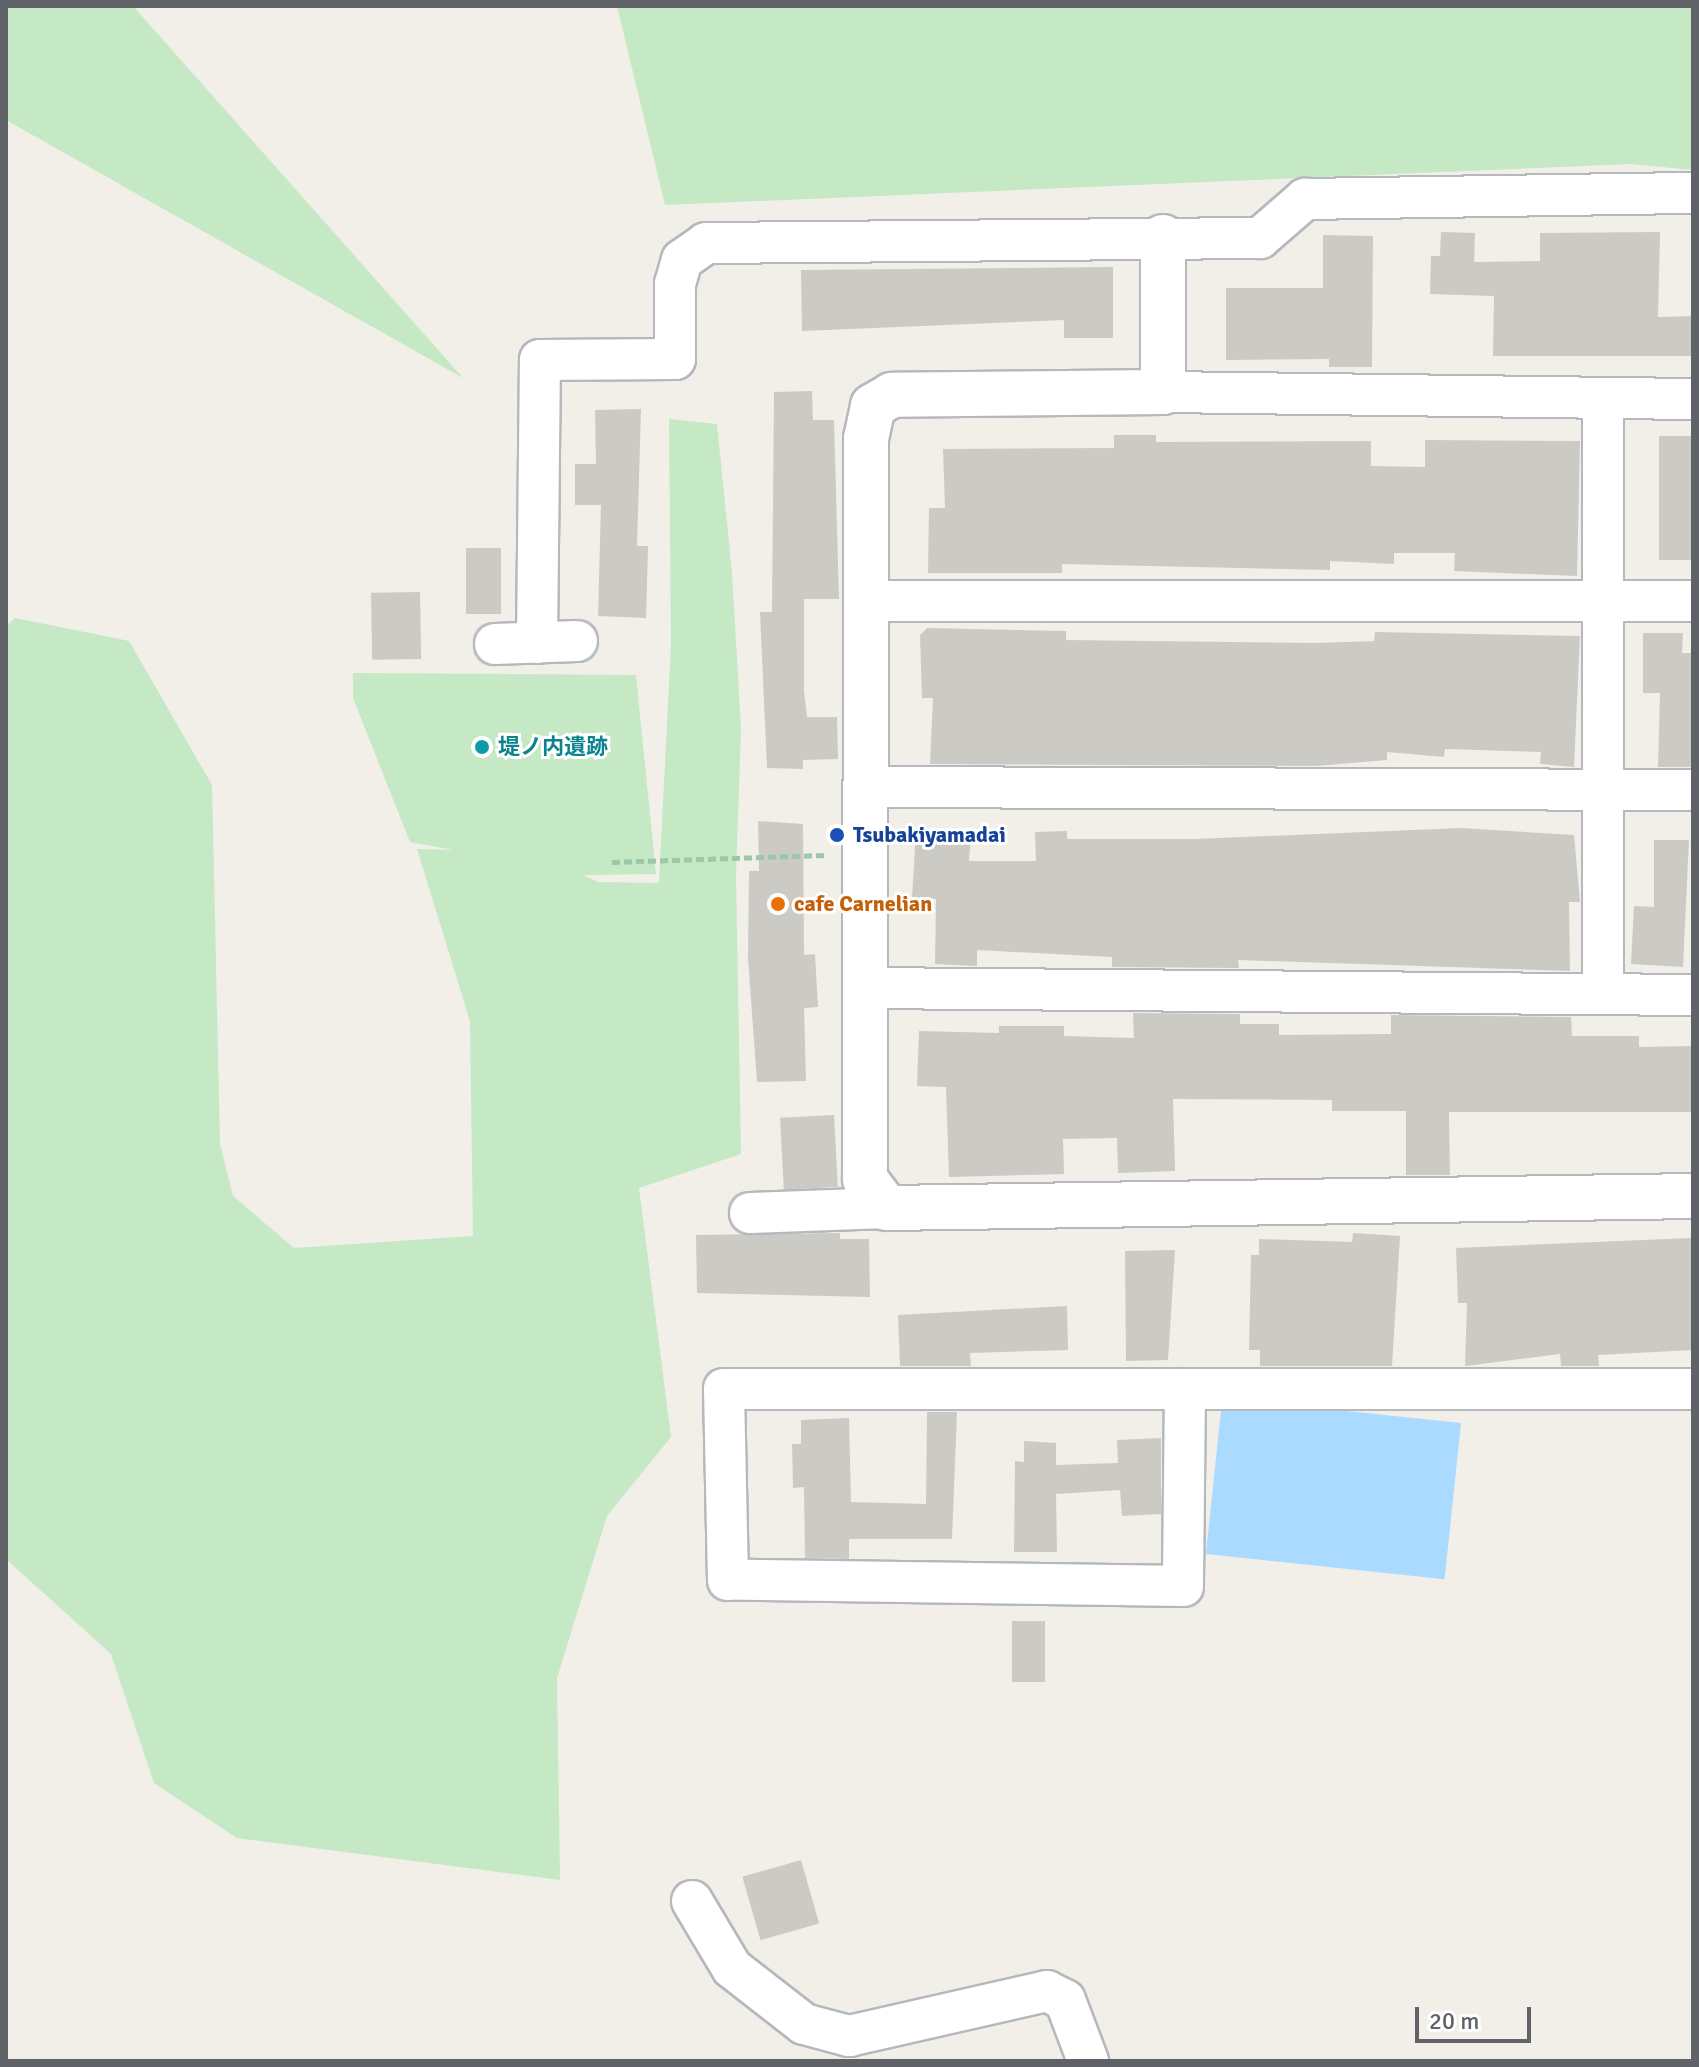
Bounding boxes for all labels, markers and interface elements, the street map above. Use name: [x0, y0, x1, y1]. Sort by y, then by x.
place label: 堤ノ内遺跡: [498, 734, 608, 760]
marker: 堤ノ内遺跡: [473, 738, 491, 756]
place label: Tsubakiyamadai: [853, 822, 1006, 848]
marker: Tsubakiyamadai: [828, 826, 846, 844]
place label: cafe Carnelian: [794, 891, 932, 917]
marker: cafe Carnelian: [769, 895, 787, 913]
scale bar: [1419, 1991, 1535, 2041]
text: 20 m: [1429, 2006, 1479, 2036]

